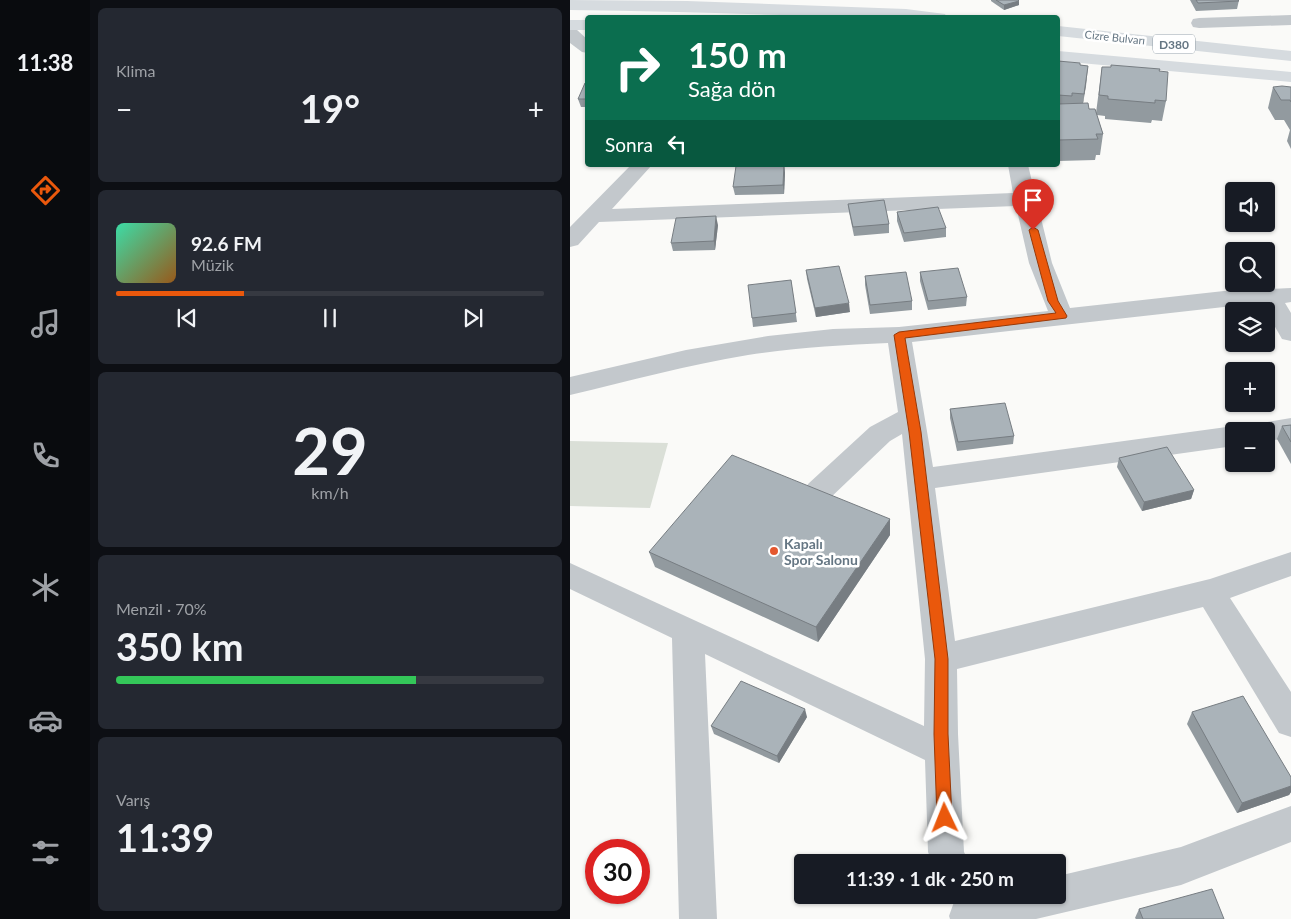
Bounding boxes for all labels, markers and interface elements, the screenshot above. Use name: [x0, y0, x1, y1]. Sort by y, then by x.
street label: Cizre Bulvarı: [1084, 27, 1146, 47]
text: 150 m: [688, 33, 787, 75]
road number: D380: [1153, 34, 1195, 54]
icon: right: [605, 35, 670, 100]
text: 11:38: [17, 49, 73, 76]
text: Klima: [116, 61, 155, 80]
text: Sağa dön: [688, 75, 776, 102]
text: 19°: [300, 85, 360, 131]
text: −: [116, 92, 132, 126]
text: +: [528, 92, 544, 126]
icon: left: [663, 130, 691, 158]
text: Sonra: [605, 133, 653, 156]
icon: directions: [28, 173, 63, 208]
pin: [1012, 179, 1054, 230]
map controls: [1225, 182, 1275, 472]
button: sound: [1225, 182, 1275, 232]
icon: arrive: [1019, 186, 1047, 214]
text: 92.6 FM: [191, 232, 262, 255]
button: search: [1225, 242, 1275, 292]
text: Müzik: [191, 255, 234, 274]
button: layers: [1225, 302, 1275, 352]
icon: previous: [173, 304, 201, 332]
icon: pause: [316, 304, 344, 332]
icon: next: [459, 304, 487, 332]
icon: music: [28, 306, 63, 341]
button: +: [1225, 362, 1275, 412]
text: 29: [292, 411, 368, 489]
button: −: [1225, 422, 1275, 472]
icon: phone: [28, 438, 63, 473]
text: km/h: [311, 483, 349, 502]
place label: Kapalı Spor Salonu: [784, 535, 858, 568]
marker: Kapalı Spor Salonu: [768, 545, 780, 557]
icon: climate: [28, 570, 63, 605]
text: Menzil · 70%: [116, 599, 207, 618]
text: 350 km: [116, 623, 244, 669]
icon: car: [28, 703, 63, 738]
text: Varış: [116, 790, 150, 809]
position arrow: [918, 791, 970, 843]
text: 11:39: [116, 814, 214, 860]
icon: filters: [28, 835, 63, 870]
speed limit sign: 30: [585, 839, 650, 904]
text: 11:39 · 1 dk · 250 m: [846, 867, 1014, 890]

